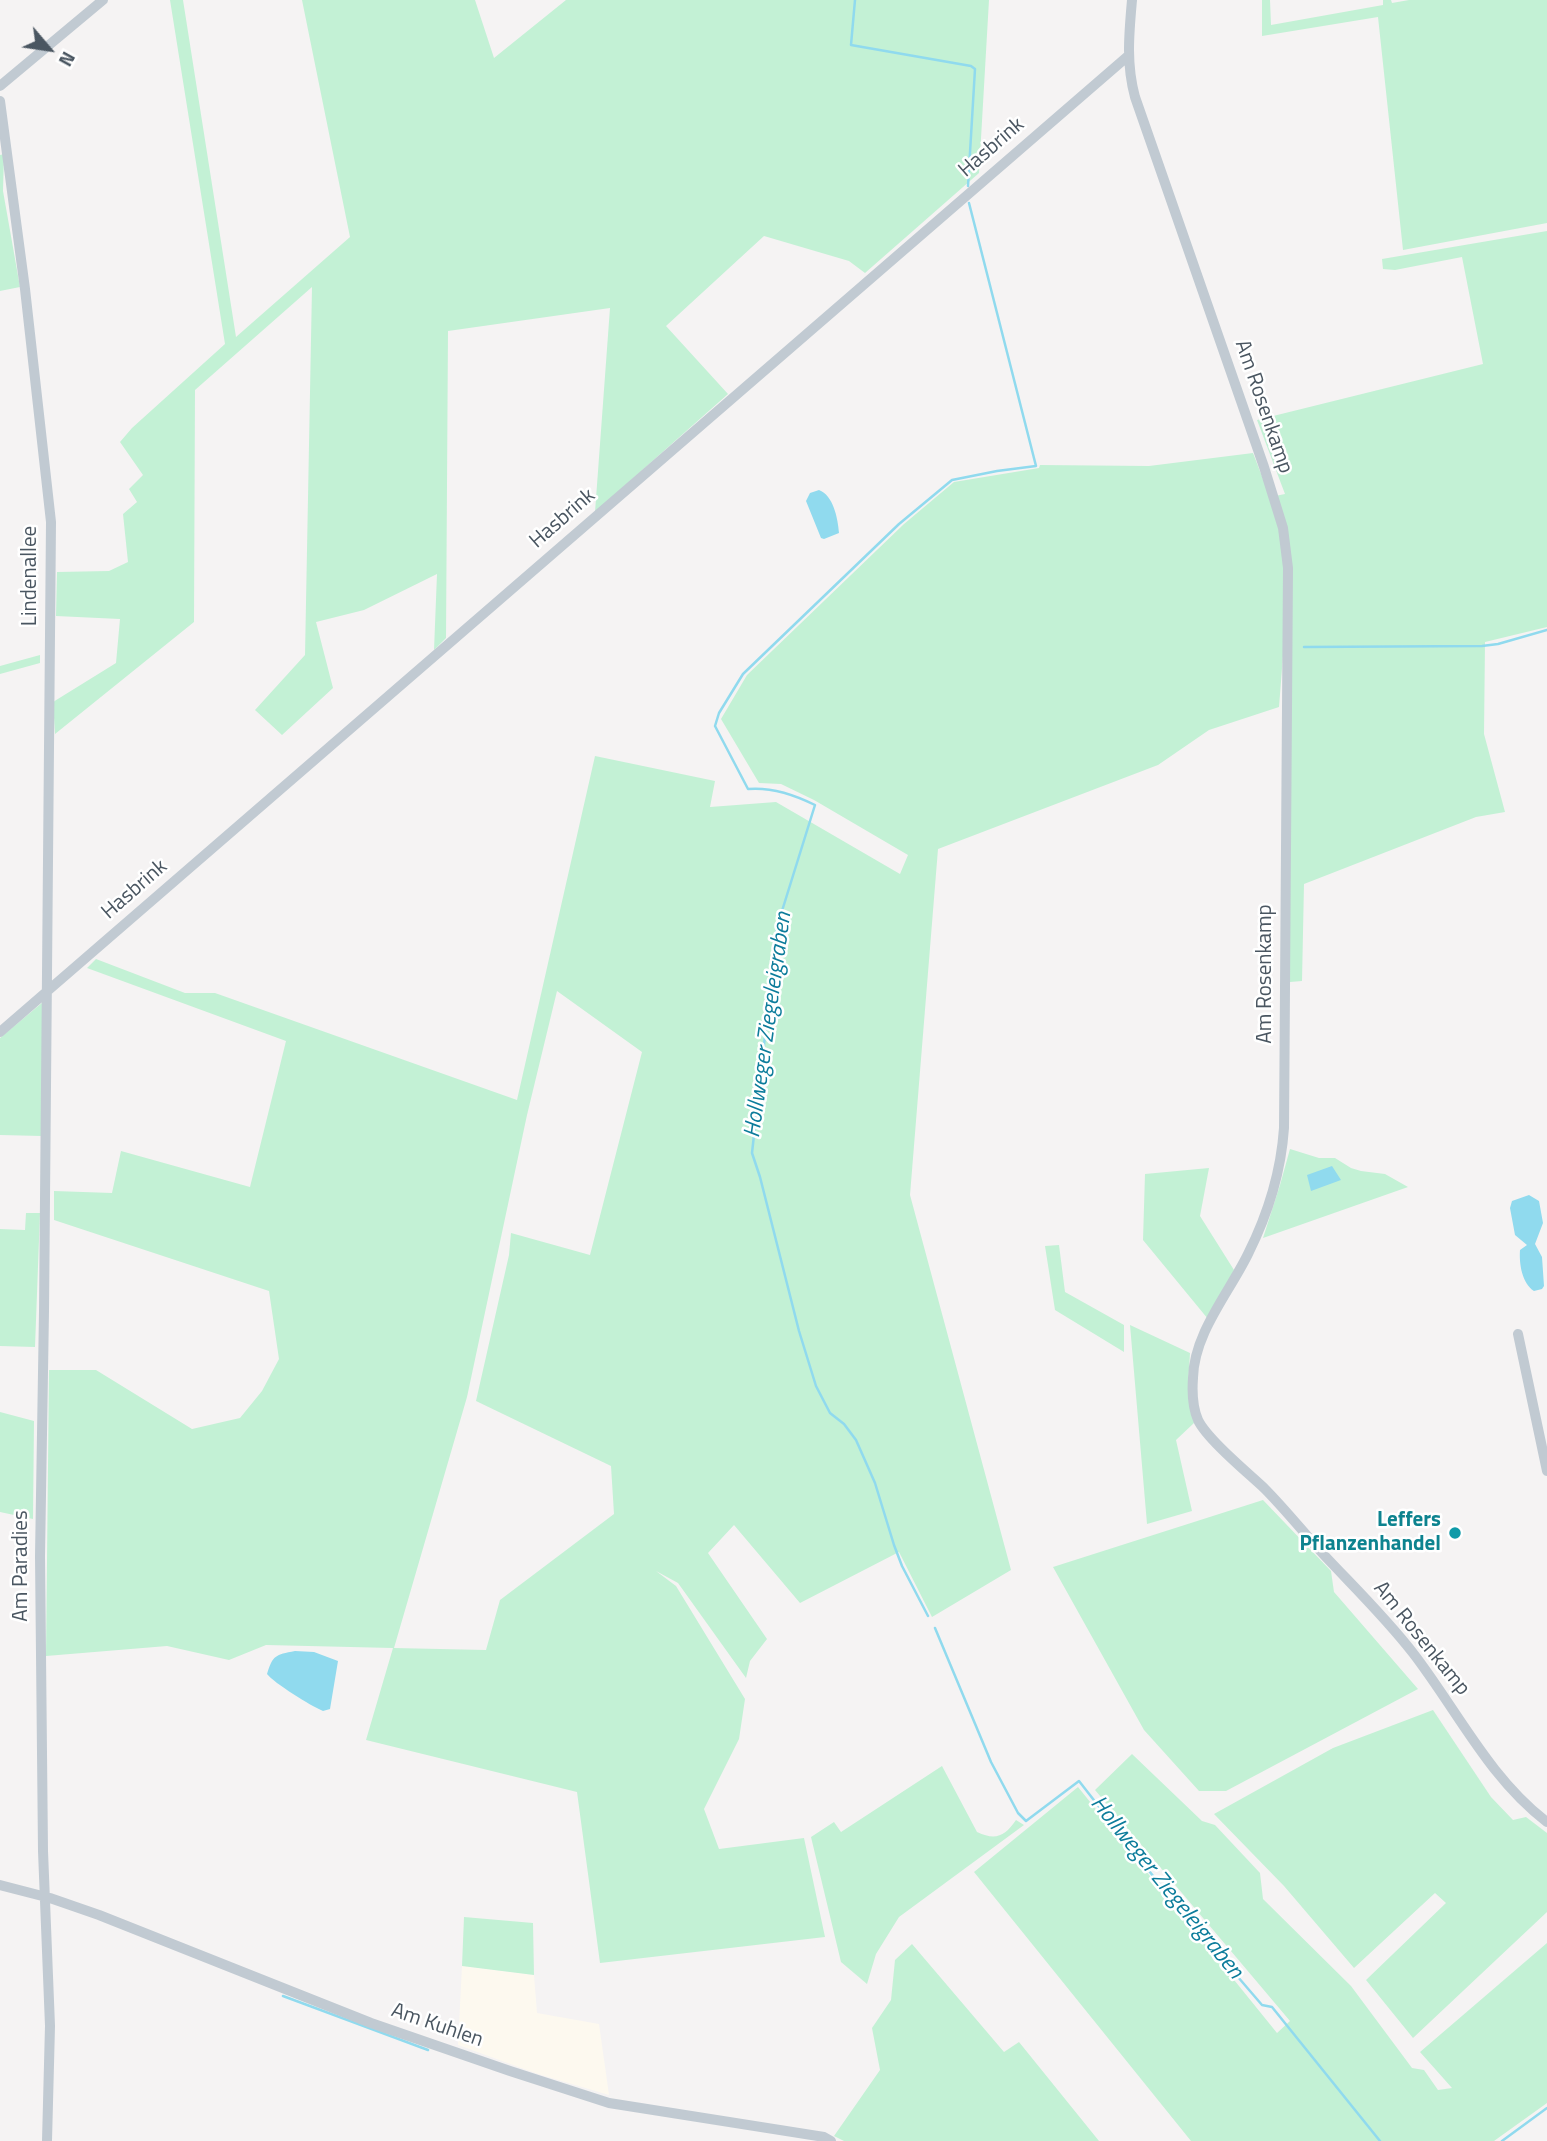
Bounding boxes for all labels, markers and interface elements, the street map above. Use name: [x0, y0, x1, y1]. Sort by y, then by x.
north arrow: [14, 14, 84, 84]
text: N: [52, 47, 84, 72]
street label: Hasbrink: [954, 113, 1030, 183]
street label: Am Rosenkamp: [1228, 337, 1298, 477]
street label: Hasbrink: [525, 484, 601, 554]
street label: Lindenallee: [18, 526, 44, 626]
street label: Hasbrink: [97, 855, 173, 925]
street label: Am Rosenkamp: [1253, 904, 1279, 1044]
water label: Hollweger Ziegeleigraben: [739, 910, 799, 1140]
place label: Leffers Pflanzenhandel: [1299, 1508, 1441, 1558]
street label: Am Paradies: [9, 1510, 35, 1622]
marker: Leffers Pflanzenhandel: [1447, 1525, 1463, 1541]
street label: Am Rosenkamp: [1367, 1577, 1475, 1701]
water label: Hollweger Ziegeleigraben: [1084, 1791, 1248, 1985]
street label: Am Kuhlen: [388, 1999, 486, 2053]

